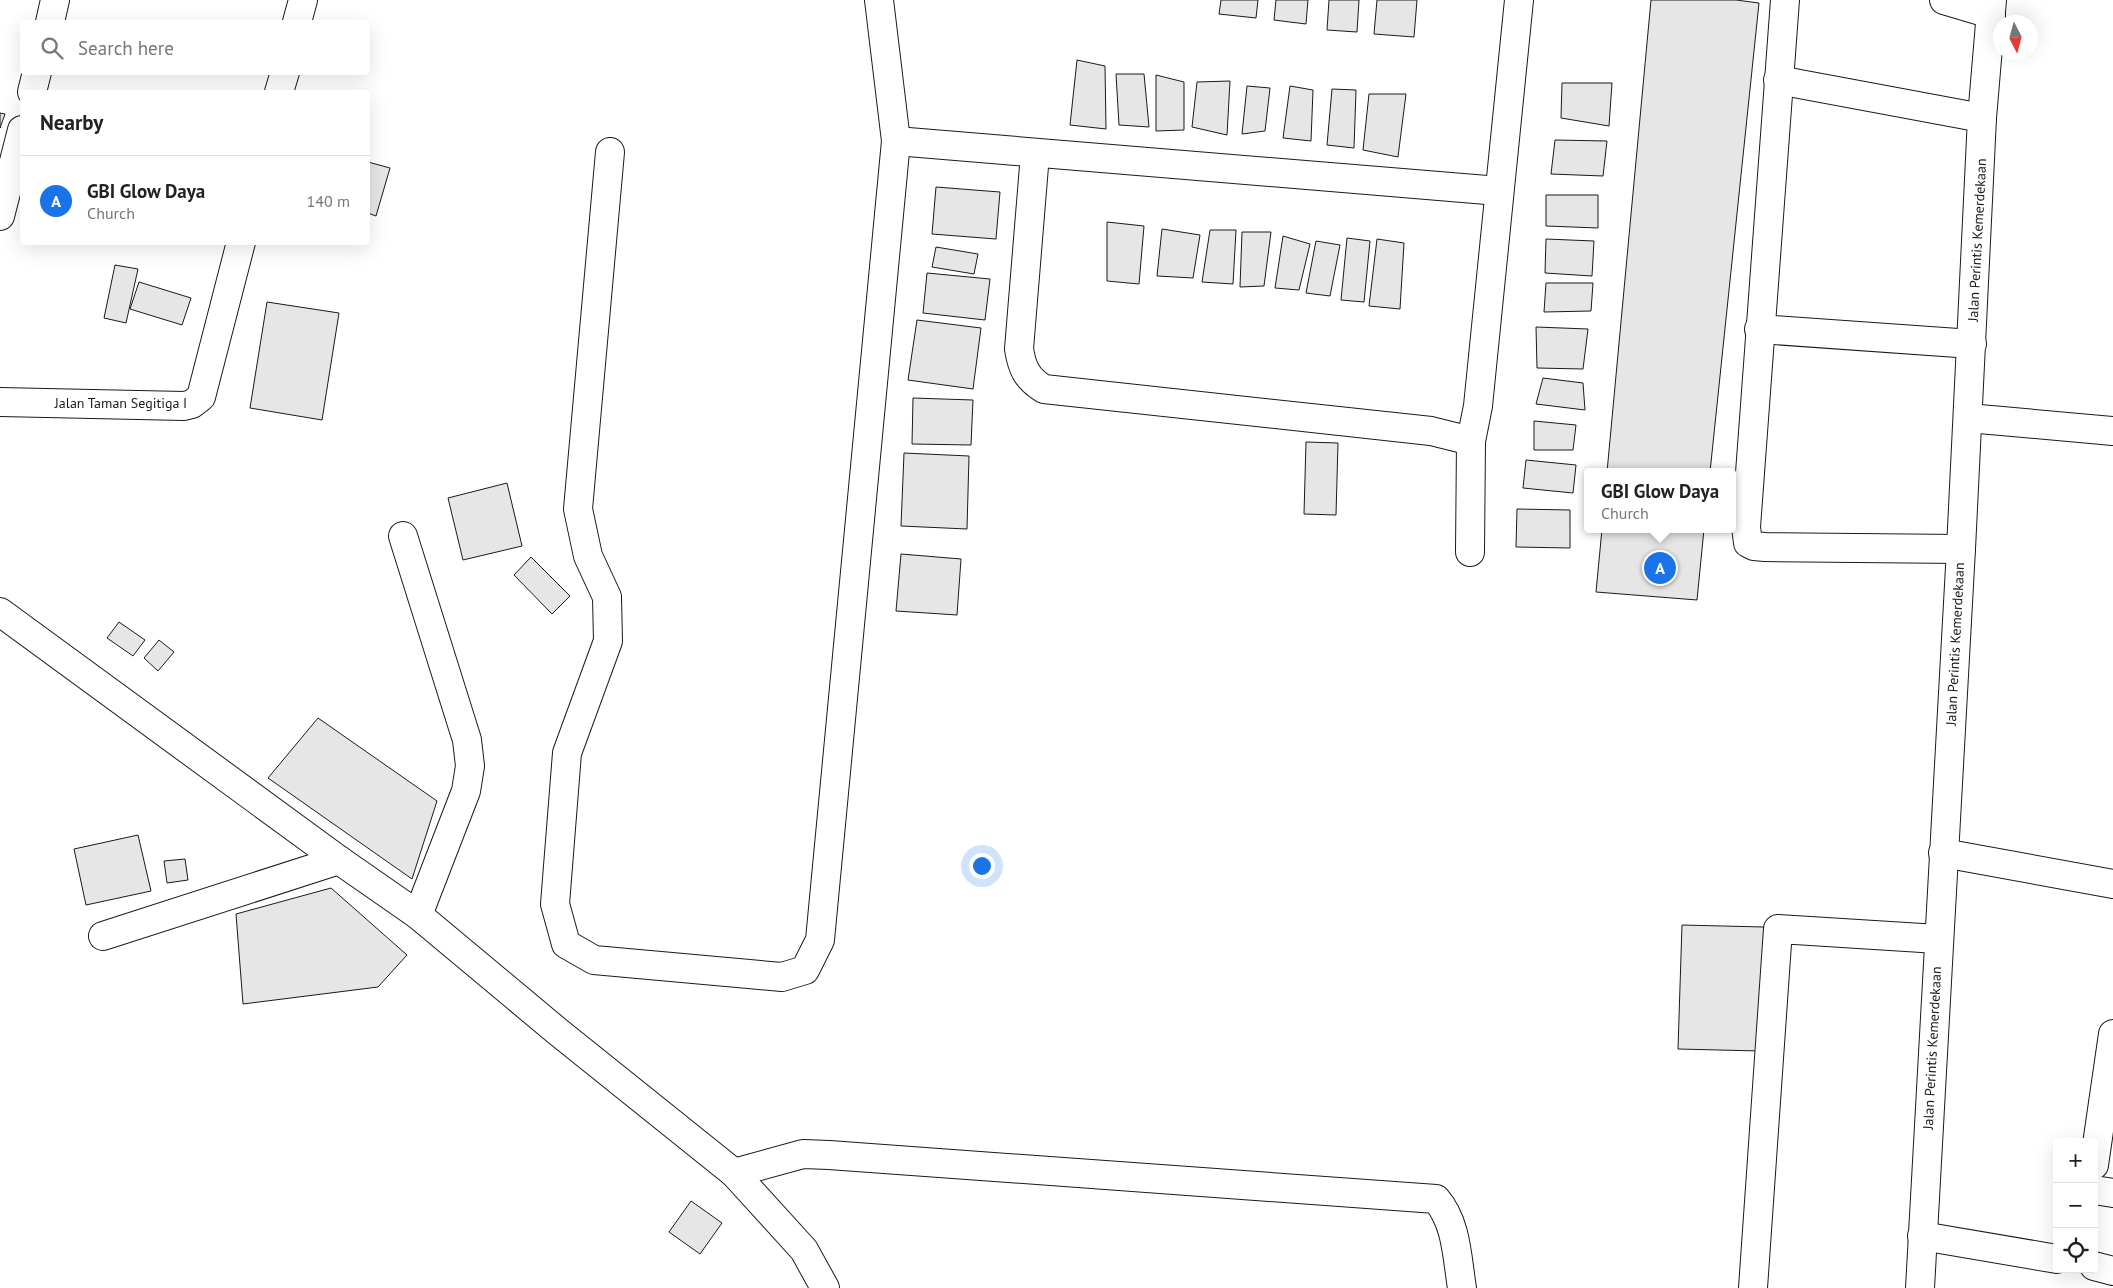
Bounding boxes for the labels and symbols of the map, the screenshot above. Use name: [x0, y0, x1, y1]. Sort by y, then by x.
north arrow: [1993, 15, 2038, 60]
street label: Jalan Perintis Kemerdekaan: [1964, 158, 1990, 323]
street label: Jalan Taman Segitiga I: [54, 394, 187, 412]
pin: A: [1644, 549, 1676, 587]
street label: Jalan Perintis Kemerdekaan: [1942, 562, 1968, 727]
your location: [969, 853, 995, 879]
street label: Jalan Perintis Kemerdekaan: [1919, 966, 1945, 1131]

